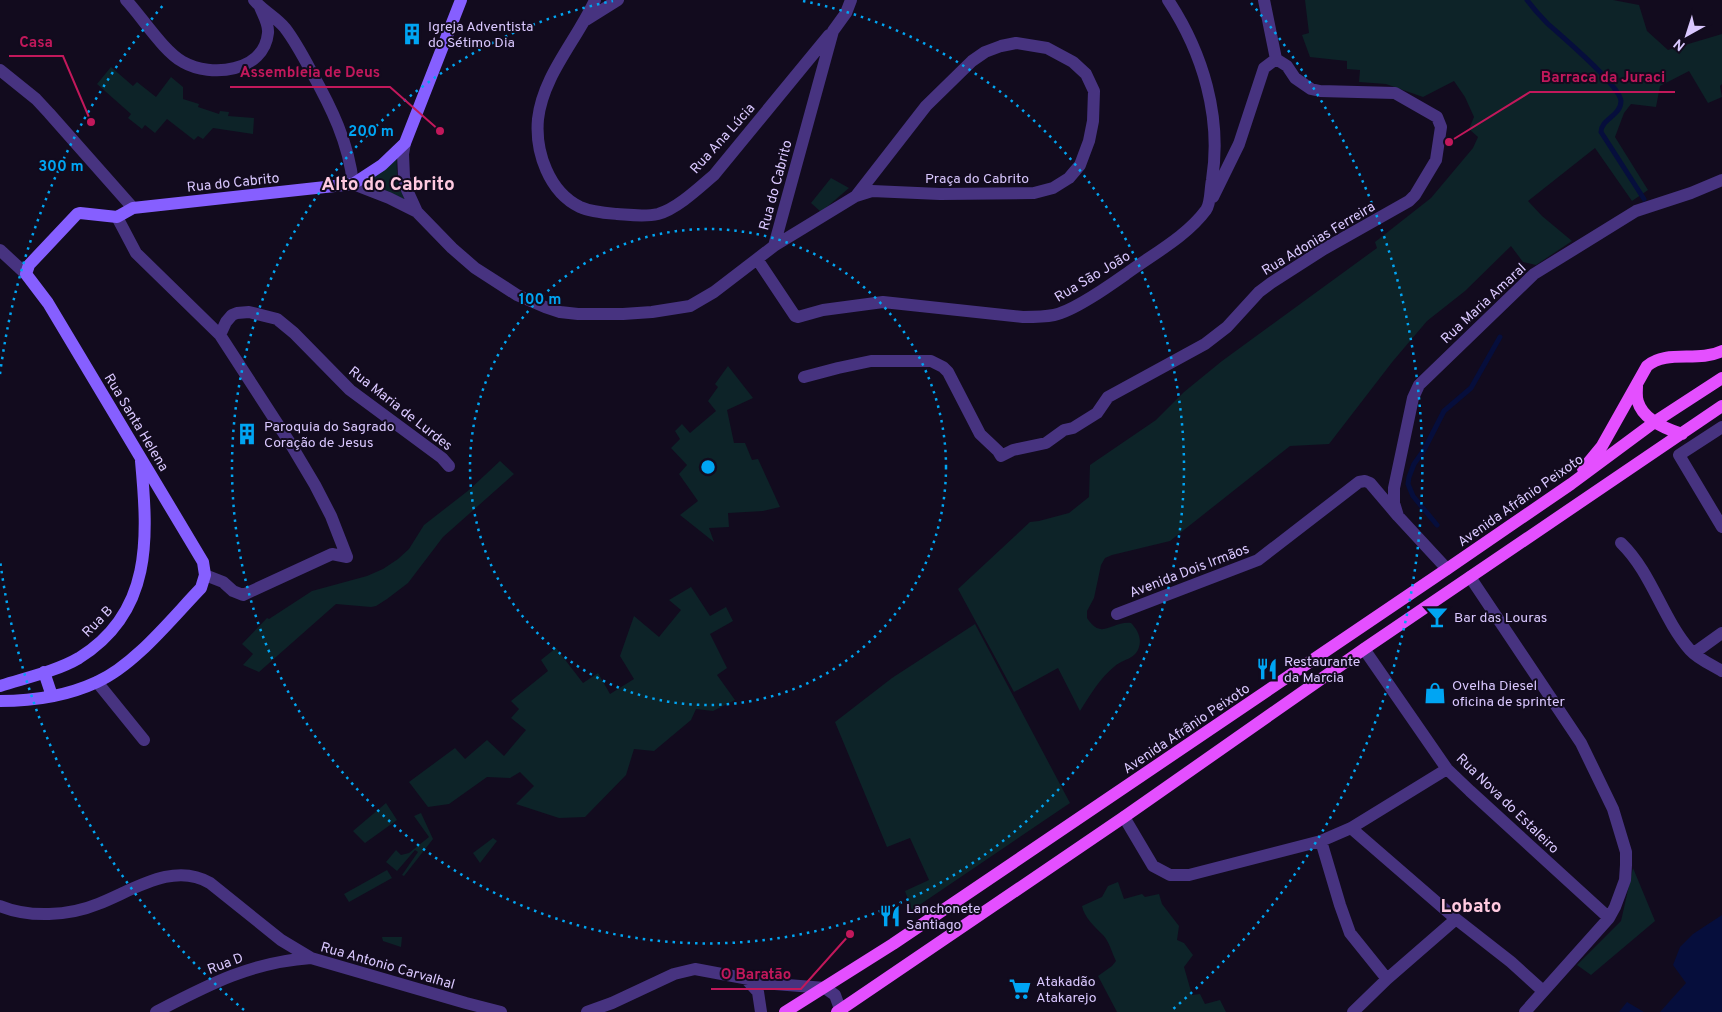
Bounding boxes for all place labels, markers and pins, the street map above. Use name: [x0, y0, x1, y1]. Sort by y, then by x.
place label: Igreja Adventista do Sétimo Dia: [428, 19, 533, 52]
building icon: Igreja Adventista do Sétimo Dia: [399, 21, 425, 47]
callout: Casa: [9, 26, 63, 56]
callout: Assembleia de Deus: [230, 57, 390, 87]
callout: Barraca da Juraci: [1530, 62, 1675, 92]
place label: Paroquia do Sagrado Coração de Jesus: [264, 419, 395, 452]
building icon: Paroquia do Sagrado Coração de Jesus: [234, 421, 260, 447]
centre of rings: [699, 458, 717, 476]
bar icon: Bar das Louras: [1424, 604, 1450, 630]
place label: Bar das Louras: [1454, 610, 1547, 627]
place label: Restaurante da Marcia: [1284, 654, 1360, 687]
restaurant icon: Restaurante da Marcia: [1254, 656, 1280, 682]
place label: Ovelha Diesel oficina de sprinter: [1452, 678, 1566, 711]
shop icon: Ovelha Diesel oficina de sprinter: [1422, 680, 1448, 706]
place label: Lanchonete Santiago: [906, 901, 980, 934]
restaurant icon: Lanchonete Santiago: [877, 903, 903, 929]
callout: O Baratão: [711, 959, 801, 989]
place label: Atakadão Atakarejo: [1036, 974, 1097, 1007]
supermarket icon: Atakadão Atakarejo: [1007, 976, 1033, 1002]

